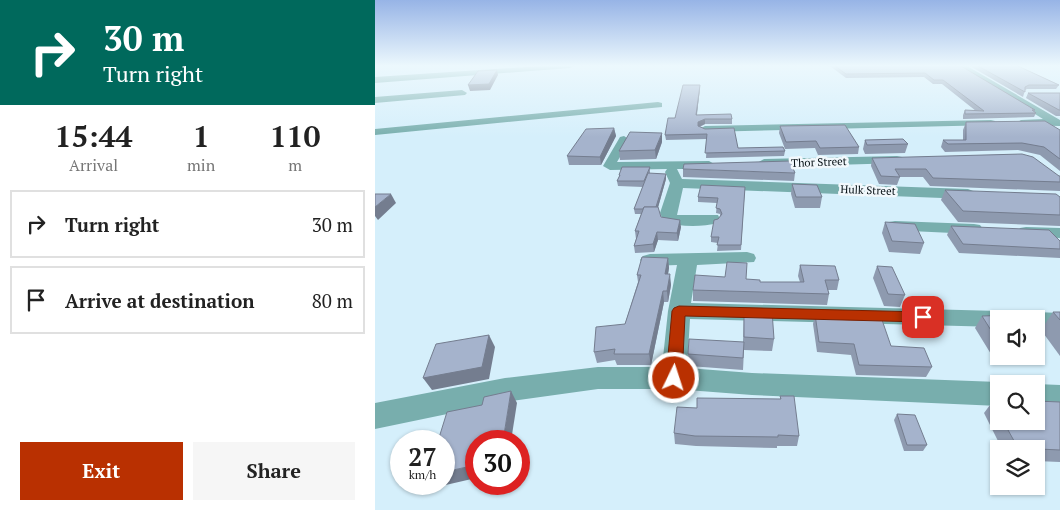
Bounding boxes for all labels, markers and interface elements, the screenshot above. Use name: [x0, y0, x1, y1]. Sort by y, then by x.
text: 30 m: [103, 15, 184, 61]
icon: right: [20, 20, 85, 85]
text: Turn right: [103, 59, 203, 88]
text: 15:44: [54, 116, 133, 156]
text: 1: [193, 116, 210, 156]
text: 110: [270, 116, 321, 156]
text: Arrival: [69, 154, 118, 176]
text: min: [187, 154, 215, 176]
text: m: [288, 154, 302, 176]
street label: Thor Street: [791, 154, 847, 170]
street label: Hulk Street: [840, 182, 896, 198]
icon: right: [22, 210, 50, 238]
text: Turn right: [65, 212, 159, 237]
text: 30 m: [312, 212, 353, 237]
icon: arrive: [22, 286, 50, 314]
text: Arrive at destination: [65, 288, 254, 313]
text: 80 m: [312, 288, 353, 313]
pin: [902, 296, 944, 338]
icon: arrive: [909, 303, 937, 331]
map controls: [990, 310, 1045, 495]
button: sound: [990, 310, 1045, 365]
position arrow: [647, 351, 699, 403]
button: search: [990, 375, 1045, 430]
speed limit sign: 30: [465, 430, 530, 495]
text: 27: [408, 440, 437, 473]
button: layers: [990, 440, 1045, 495]
button: Exit: [20, 442, 183, 500]
button: Share: [193, 442, 355, 500]
text: km/h: [409, 467, 436, 482]

